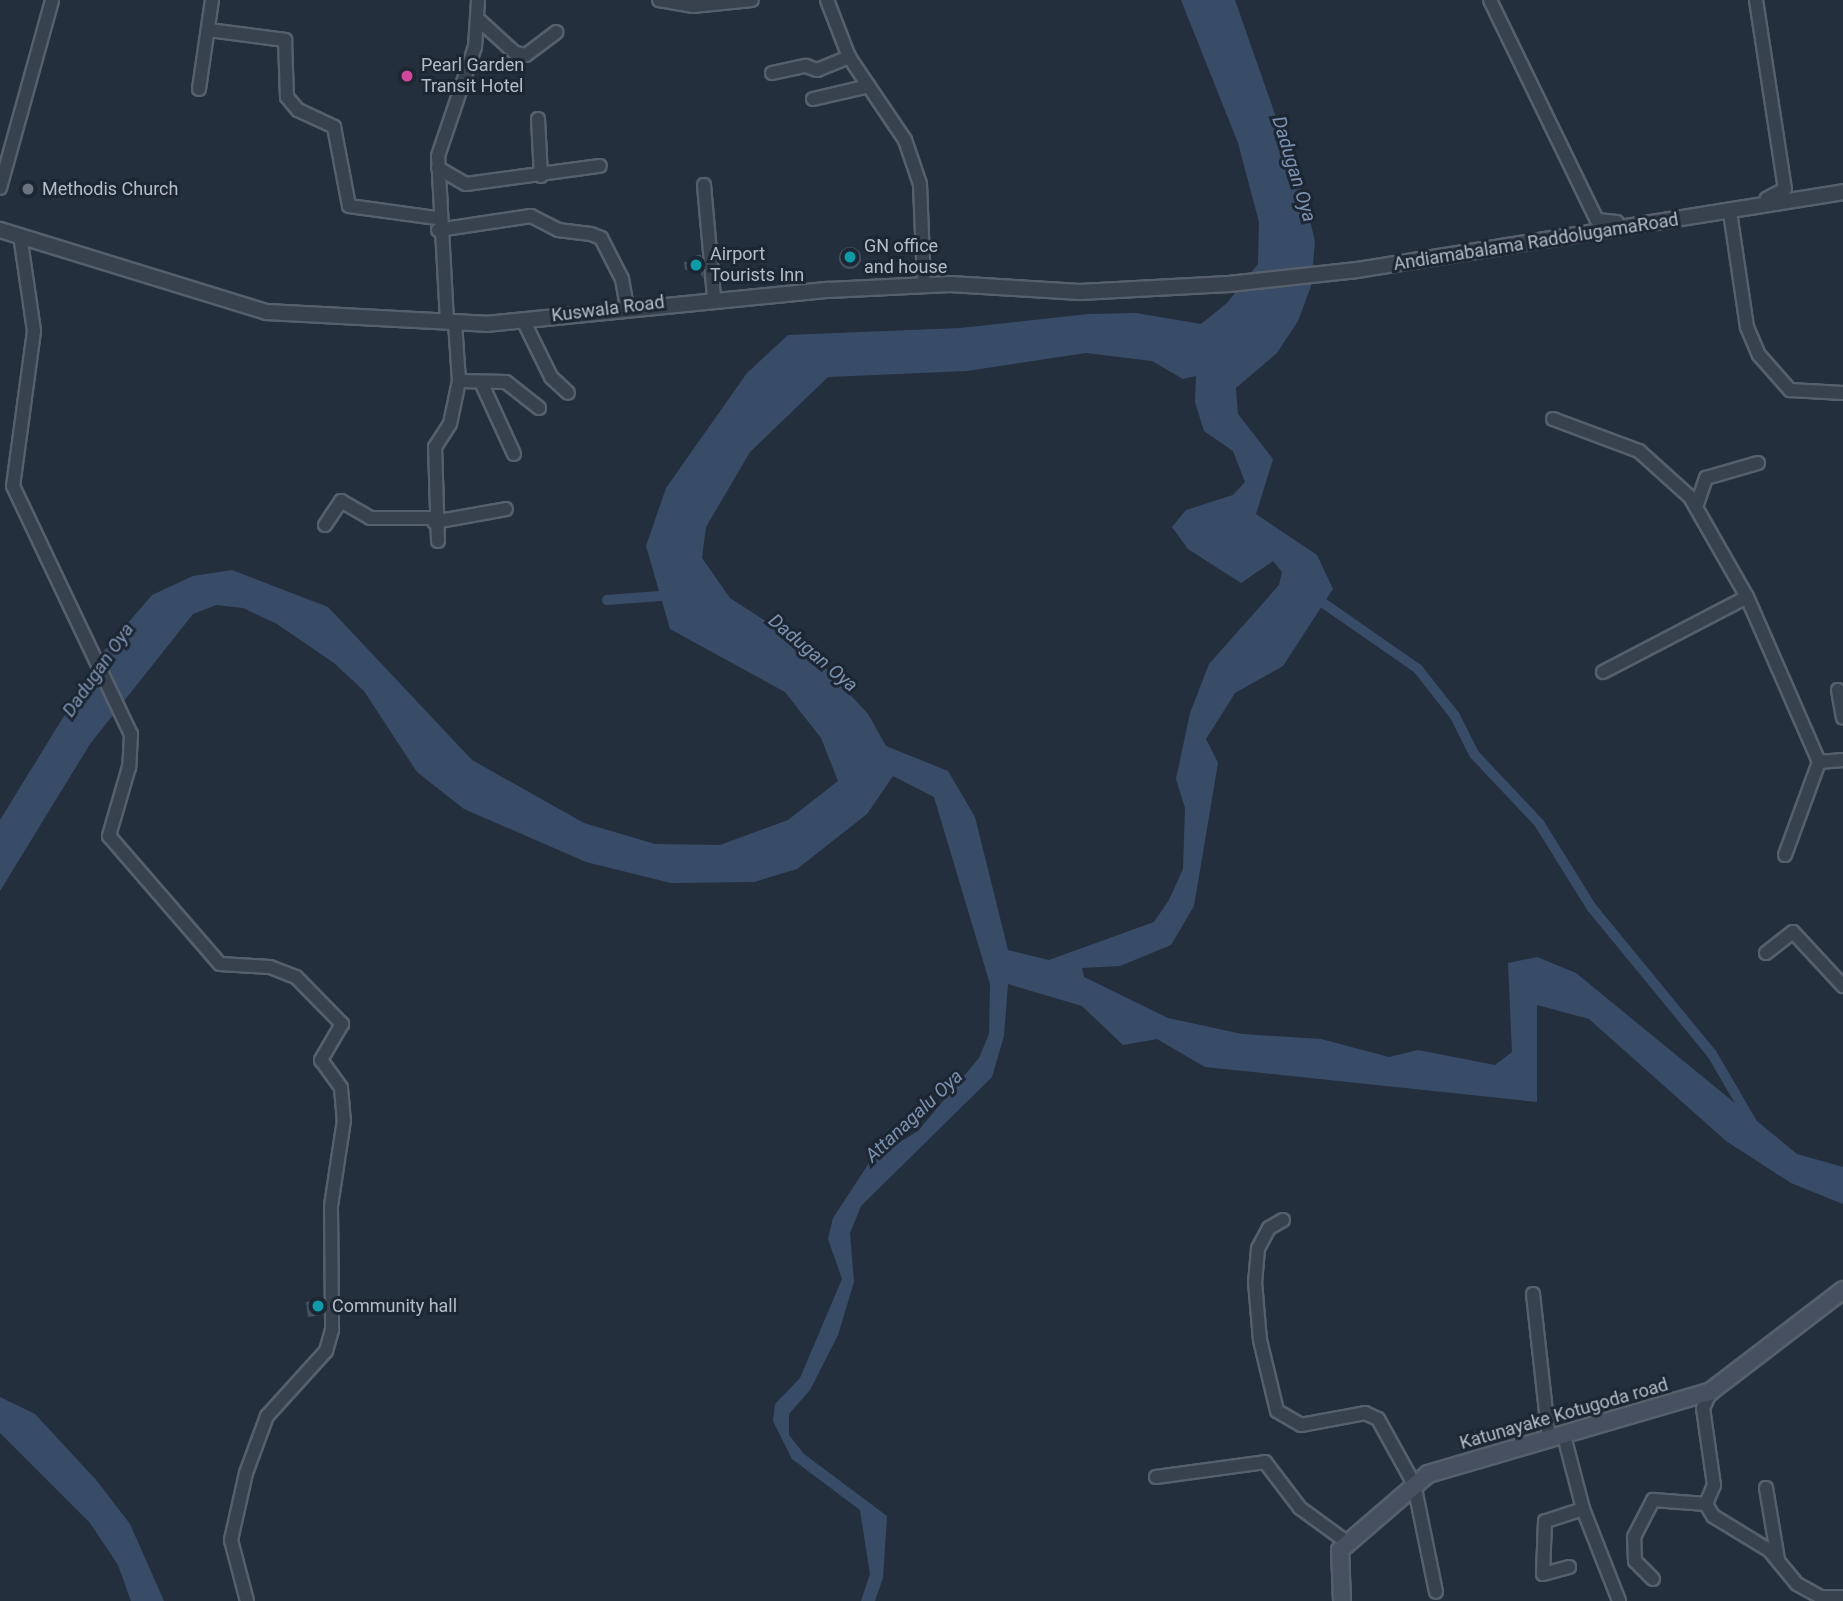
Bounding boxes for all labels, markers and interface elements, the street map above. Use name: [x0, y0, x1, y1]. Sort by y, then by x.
place label: Pearl Garden Transit Hotel: [421, 55, 524, 98]
marker: Pearl Garden Transit Hotel: [399, 68, 415, 84]
water label: Dadugan Oya: [1267, 113, 1321, 225]
place label: Methodis Church: [42, 178, 178, 200]
marker: Methodis Church: [20, 181, 36, 197]
street label: Andiamabalama RaddolugamaRoad: [1392, 209, 1680, 275]
place label: GN office and house: [864, 236, 947, 278]
place label: Airport Tourists Inn: [710, 244, 804, 286]
marker: GN office and house: [842, 249, 858, 265]
marker: Airport Tourists Inn: [688, 257, 704, 273]
street label: Kuswala Road: [550, 291, 666, 327]
water label: Dadugan Oya: [764, 609, 862, 697]
water label: Dadugan Oya: [57, 619, 139, 721]
water label: Attanagalu Oya: [860, 1065, 968, 1167]
place label: Community hall: [332, 1295, 457, 1317]
marker: Community hall: [310, 1298, 326, 1314]
street label: Katunayake Kotugoda road: [1457, 1374, 1671, 1454]

